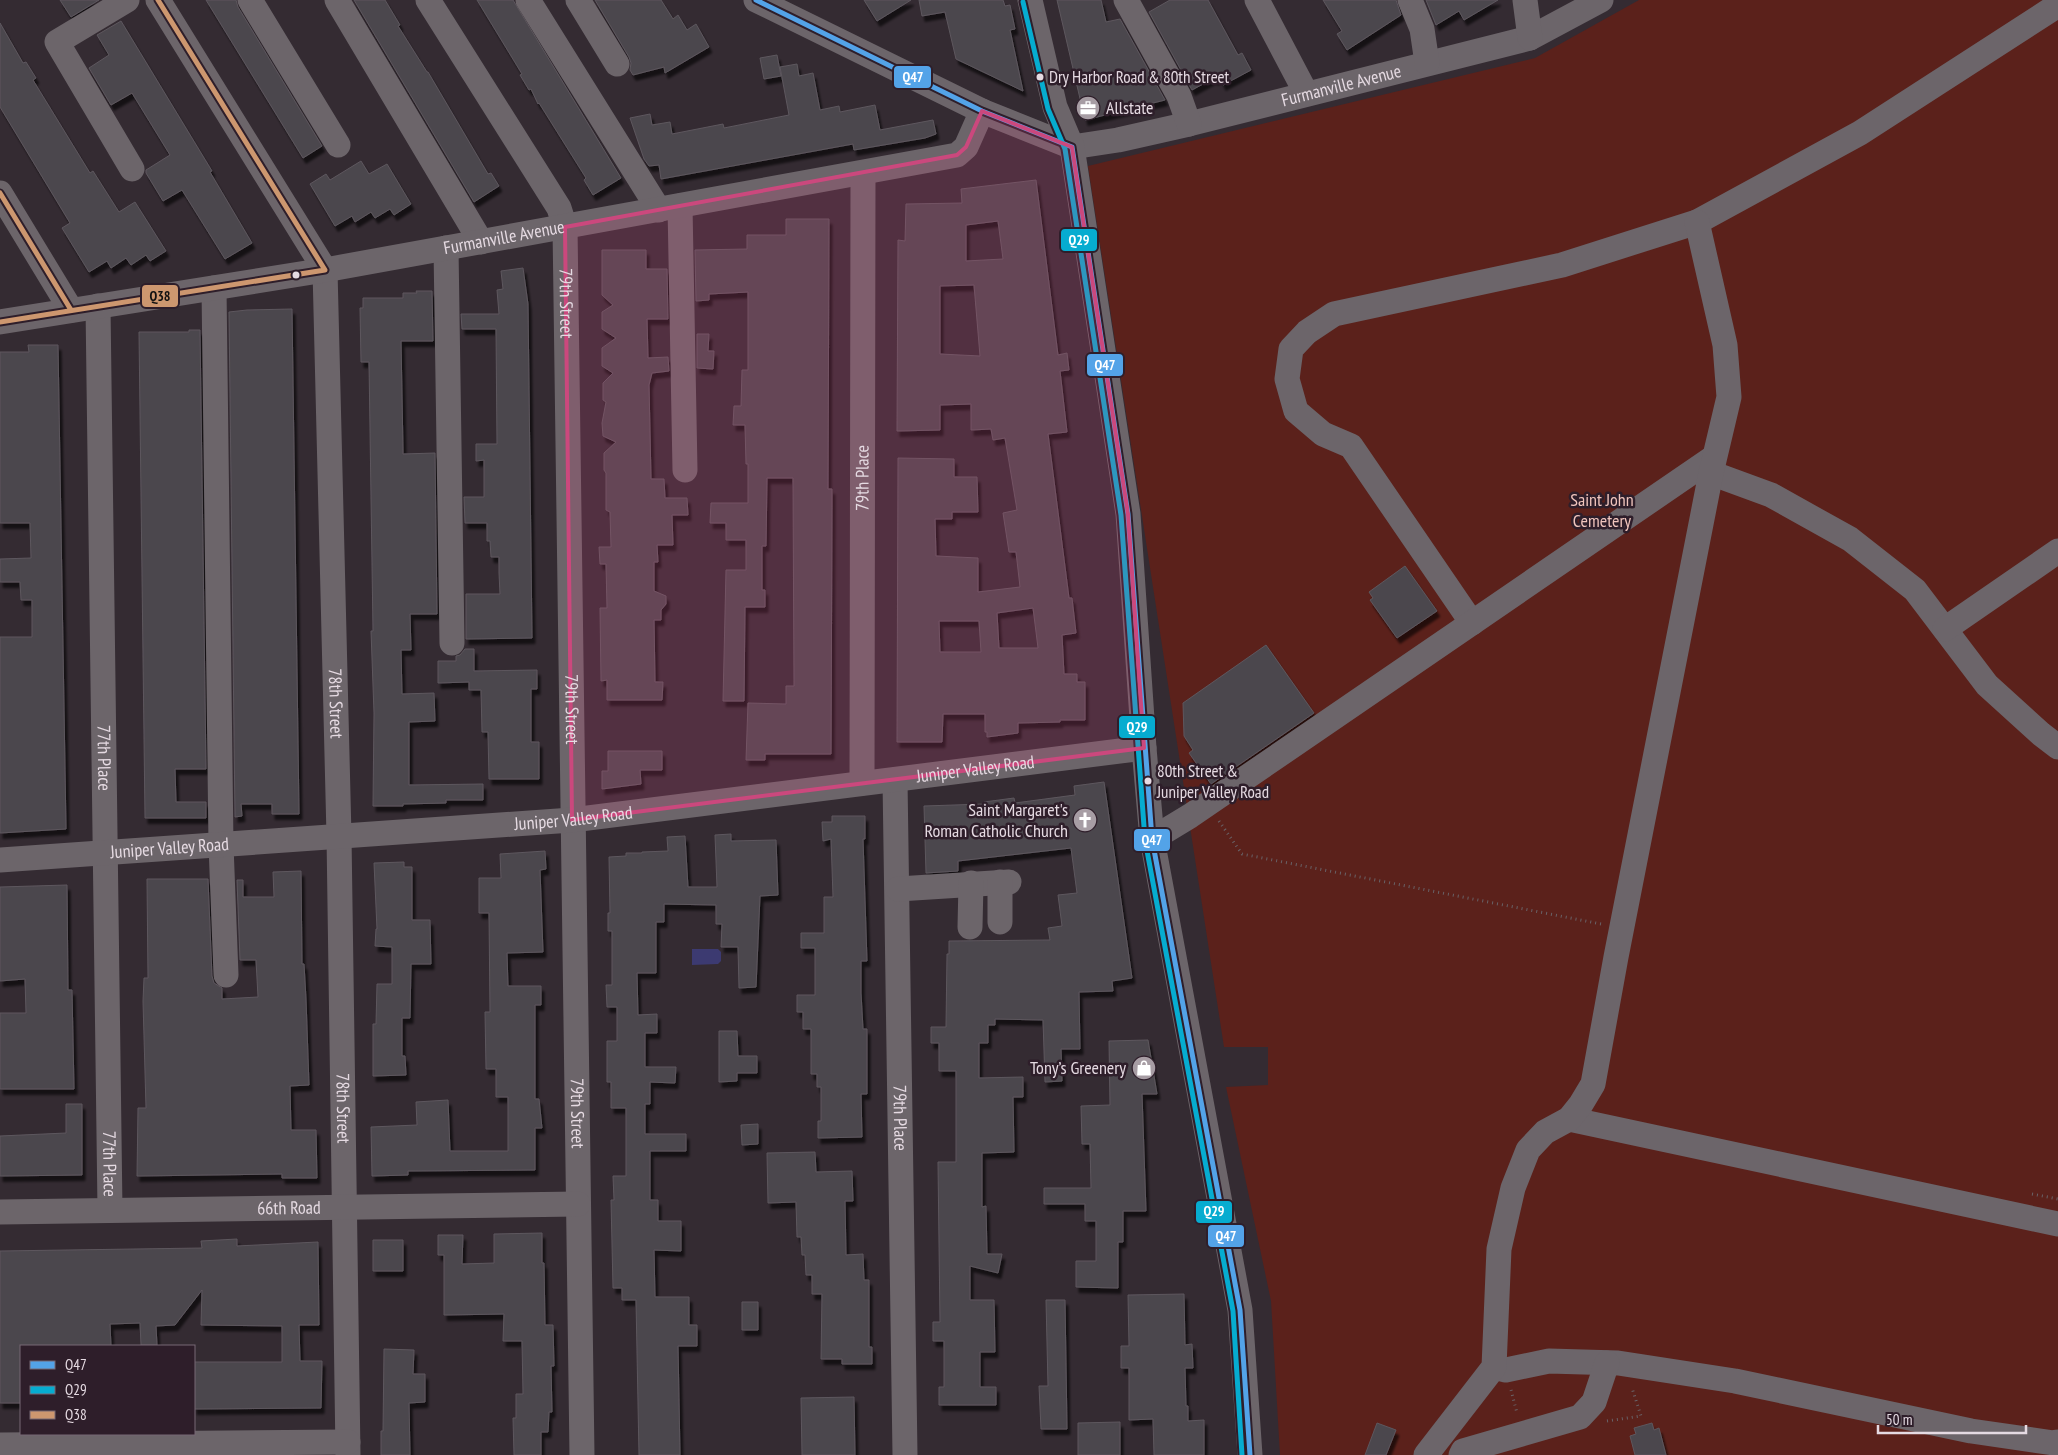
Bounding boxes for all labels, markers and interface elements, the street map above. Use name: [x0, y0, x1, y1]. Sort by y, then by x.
street label: Furmanville Avenue: [1279, 59, 1403, 111]
line badge: Q47: [893, 65, 932, 89]
place label: Dry Harbor Road & 80th Street: [1049, 66, 1230, 88]
text: Q47: [902, 68, 924, 86]
marker: Dry Harbor Road & 80th Street: [1035, 72, 1045, 82]
office icon: Allstate: [1075, 95, 1101, 121]
place label: Allstate: [1106, 96, 1153, 119]
street label: Furmanville Avenue: [441, 215, 566, 259]
line badge: Q29: [1060, 228, 1098, 252]
text: Q29: [1068, 231, 1090, 249]
street label: 79th Street: [555, 268, 579, 339]
unlabelled marker: [291, 270, 301, 280]
line badge: Q38: [141, 284, 179, 308]
text: Q38: [149, 287, 171, 305]
line badge: Q47: [1086, 353, 1124, 377]
text: Q47: [1094, 356, 1116, 374]
street label: 79th Place: [850, 445, 874, 511]
park label: Saint John Cemetery: [1570, 488, 1634, 532]
street label: 78th Street: [324, 668, 349, 739]
street label: 79th Street: [560, 674, 584, 745]
line badge: Q29: [1118, 715, 1156, 739]
text: Q29: [1126, 718, 1148, 736]
street label: 77th Place: [93, 725, 116, 791]
street label: Juniper Valley Road: [914, 750, 1036, 788]
place label: 80th Street & Juniper Valley Road: [1156, 760, 1269, 803]
marker: 80th Street & Juniper Valley Road: [1143, 776, 1153, 786]
place label: Saint Margaret's Roman Catholic Church: [925, 798, 1068, 842]
street label: Juniper Valley Road: [513, 800, 634, 835]
church icon: Saint Margaret's Roman Catholic Church: [1072, 807, 1098, 833]
line badge: Q47: [1133, 828, 1171, 852]
text: Q47: [1141, 831, 1163, 849]
street label: Juniper Valley Road: [109, 832, 230, 863]
shop icon: Tony’s Greenery: [1131, 1055, 1157, 1081]
place label: Tony’s Greenery: [1030, 1056, 1126, 1079]
street label: 78th Street: [331, 1073, 355, 1144]
street label: 79th Street: [566, 1078, 590, 1148]
street label: 79th Place: [889, 1085, 912, 1151]
street label: 77th Place: [98, 1131, 122, 1197]
street label: 66th Road: [257, 1196, 321, 1219]
line badge: Q29: [1195, 1200, 1233, 1224]
text: Q29: [1203, 1202, 1225, 1220]
line badge: Q47: [1207, 1224, 1245, 1248]
text: Q47: [1215, 1227, 1237, 1245]
legend: [20, 1345, 195, 1435]
text: Q47: [65, 1355, 87, 1374]
text: Q29: [65, 1380, 87, 1399]
scale bar: [1878, 1402, 2026, 1434]
text: Q38: [65, 1405, 87, 1424]
text: 50 m: [1886, 1410, 1912, 1429]

